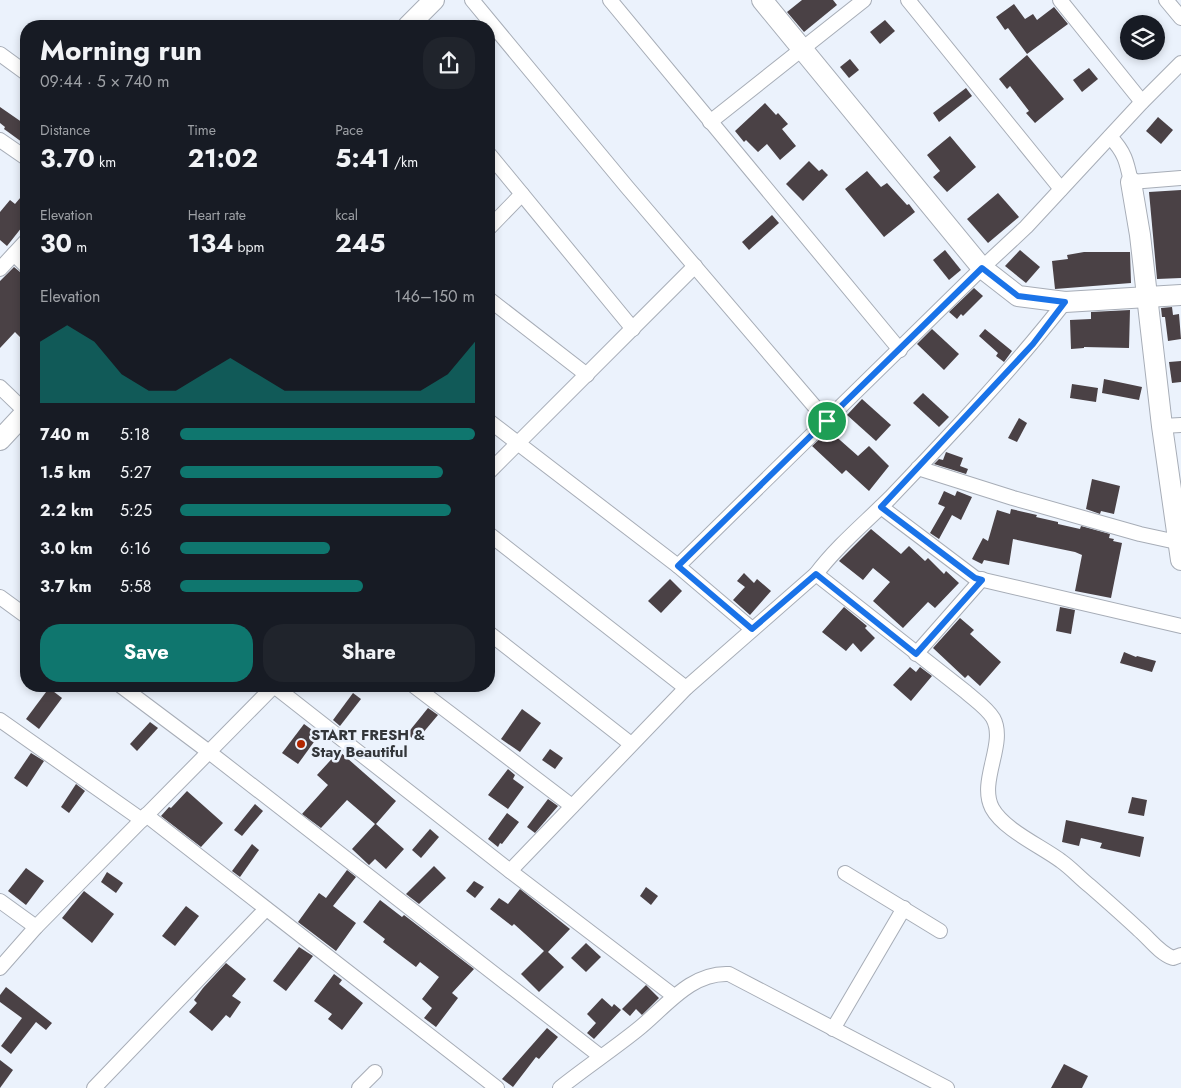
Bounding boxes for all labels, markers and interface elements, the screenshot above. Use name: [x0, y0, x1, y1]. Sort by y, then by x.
map controls: [1120, 15, 1165, 60]
button: layers: [1120, 15, 1165, 60]
text: Morning run: [40, 30, 202, 71]
button: share: [423, 37, 475, 89]
text: 09:44 · 5 × 740 m: [40, 70, 169, 93]
text: Distance: [40, 120, 90, 140]
text: Time: [188, 120, 216, 140]
text: Pace: [335, 120, 363, 140]
text: 3.70: [40, 140, 95, 176]
text: 21:02: [188, 140, 258, 176]
text: 5:41: [335, 140, 390, 176]
text: km: [95, 152, 116, 172]
text: /km: [390, 152, 418, 172]
text: Elevation: [40, 205, 93, 225]
text: Heart rate: [188, 205, 246, 225]
text: kcal: [335, 205, 358, 225]
text: 30: [40, 225, 72, 261]
text: 134: [188, 225, 233, 261]
text: 245: [335, 225, 385, 261]
text: m: [72, 237, 87, 257]
text: bpm: [233, 237, 264, 257]
text: Elevation: [40, 285, 100, 308]
text: 146–150 m: [394, 285, 475, 308]
pin: [806, 400, 848, 442]
icon: arrive: [813, 407, 841, 435]
text: 740 m: [40, 423, 89, 446]
text: 5:18: [120, 423, 150, 446]
text: 1.5 km: [40, 461, 91, 484]
text: 5:27: [120, 461, 151, 484]
text: 2.2 km: [40, 499, 93, 522]
text: 5:25: [120, 499, 152, 522]
text: 3.0 km: [40, 537, 93, 560]
text: 6:16: [120, 537, 150, 560]
text: 3.7 km: [40, 575, 92, 598]
text: 5:58: [120, 575, 152, 598]
button: Save: [40, 624, 253, 682]
button: Share: [263, 624, 475, 682]
place label: START FRESH & Stay Beautiful: [311, 724, 426, 763]
marker: START FRESH & Stay Beautiful: [295, 738, 307, 750]

